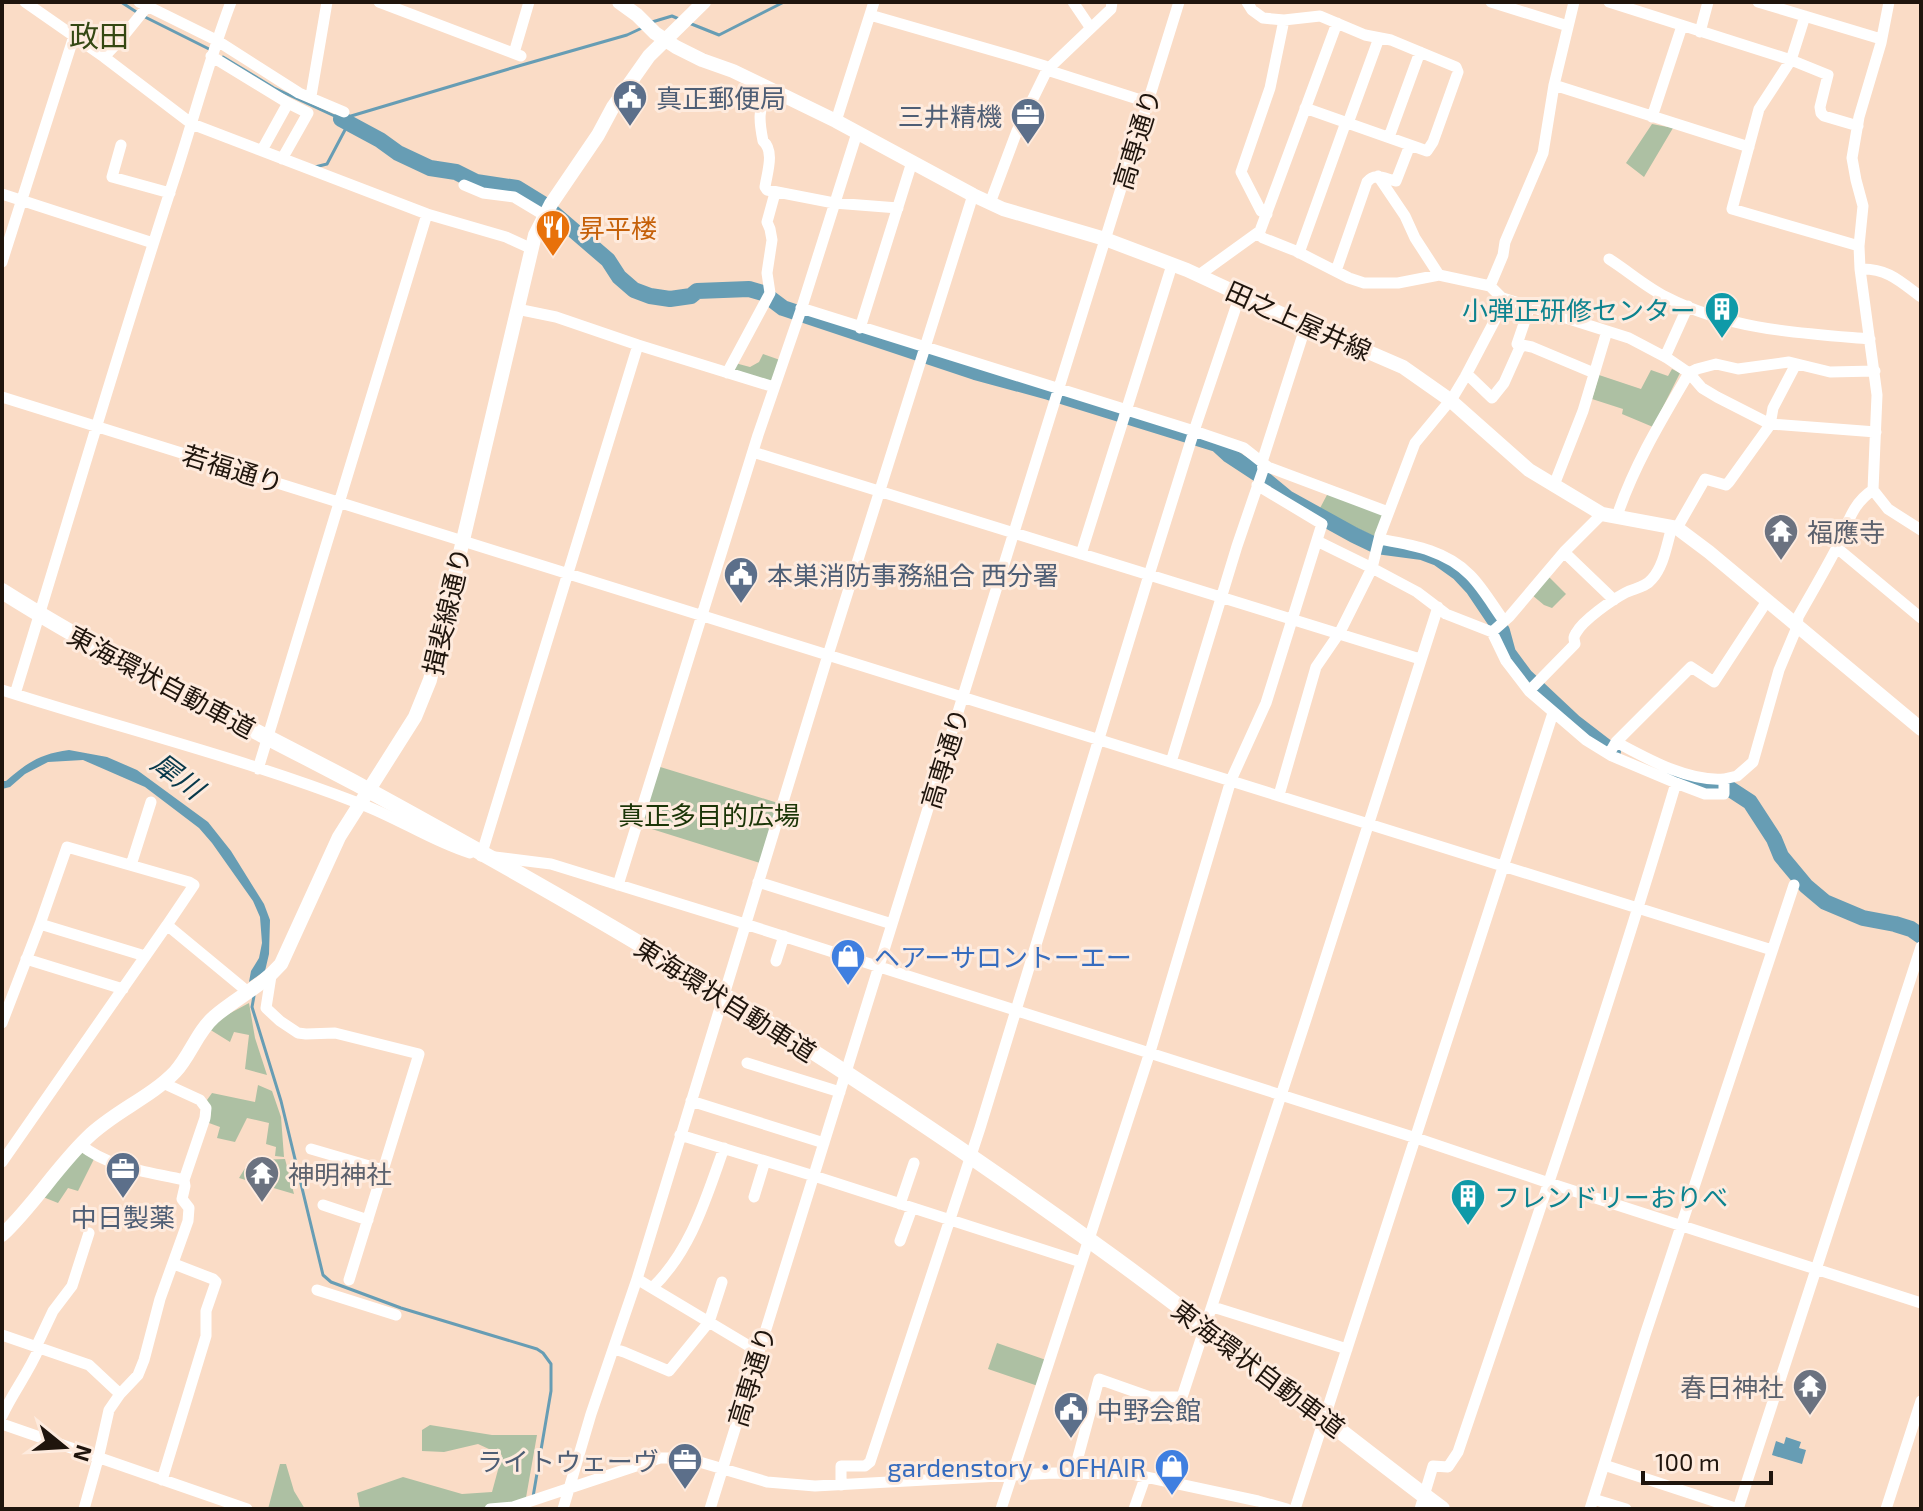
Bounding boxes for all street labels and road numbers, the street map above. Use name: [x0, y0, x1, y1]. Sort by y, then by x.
street label: 高専通り: [1106, 85, 1166, 193]
street label: 田之上屋井線: [1221, 274, 1377, 366]
street label: 若福通り: [179, 438, 287, 498]
street label: 揖斐線通り: [416, 544, 476, 678]
street label: 東海環状自動車道: [63, 618, 261, 744]
street label: 高専通り: [914, 704, 974, 812]
street label: 東海環状自動車道: [630, 931, 822, 1067]
street label: 東海環状自動車道: [1167, 1293, 1351, 1443]
street label: 高専通り: [721, 1322, 781, 1430]

